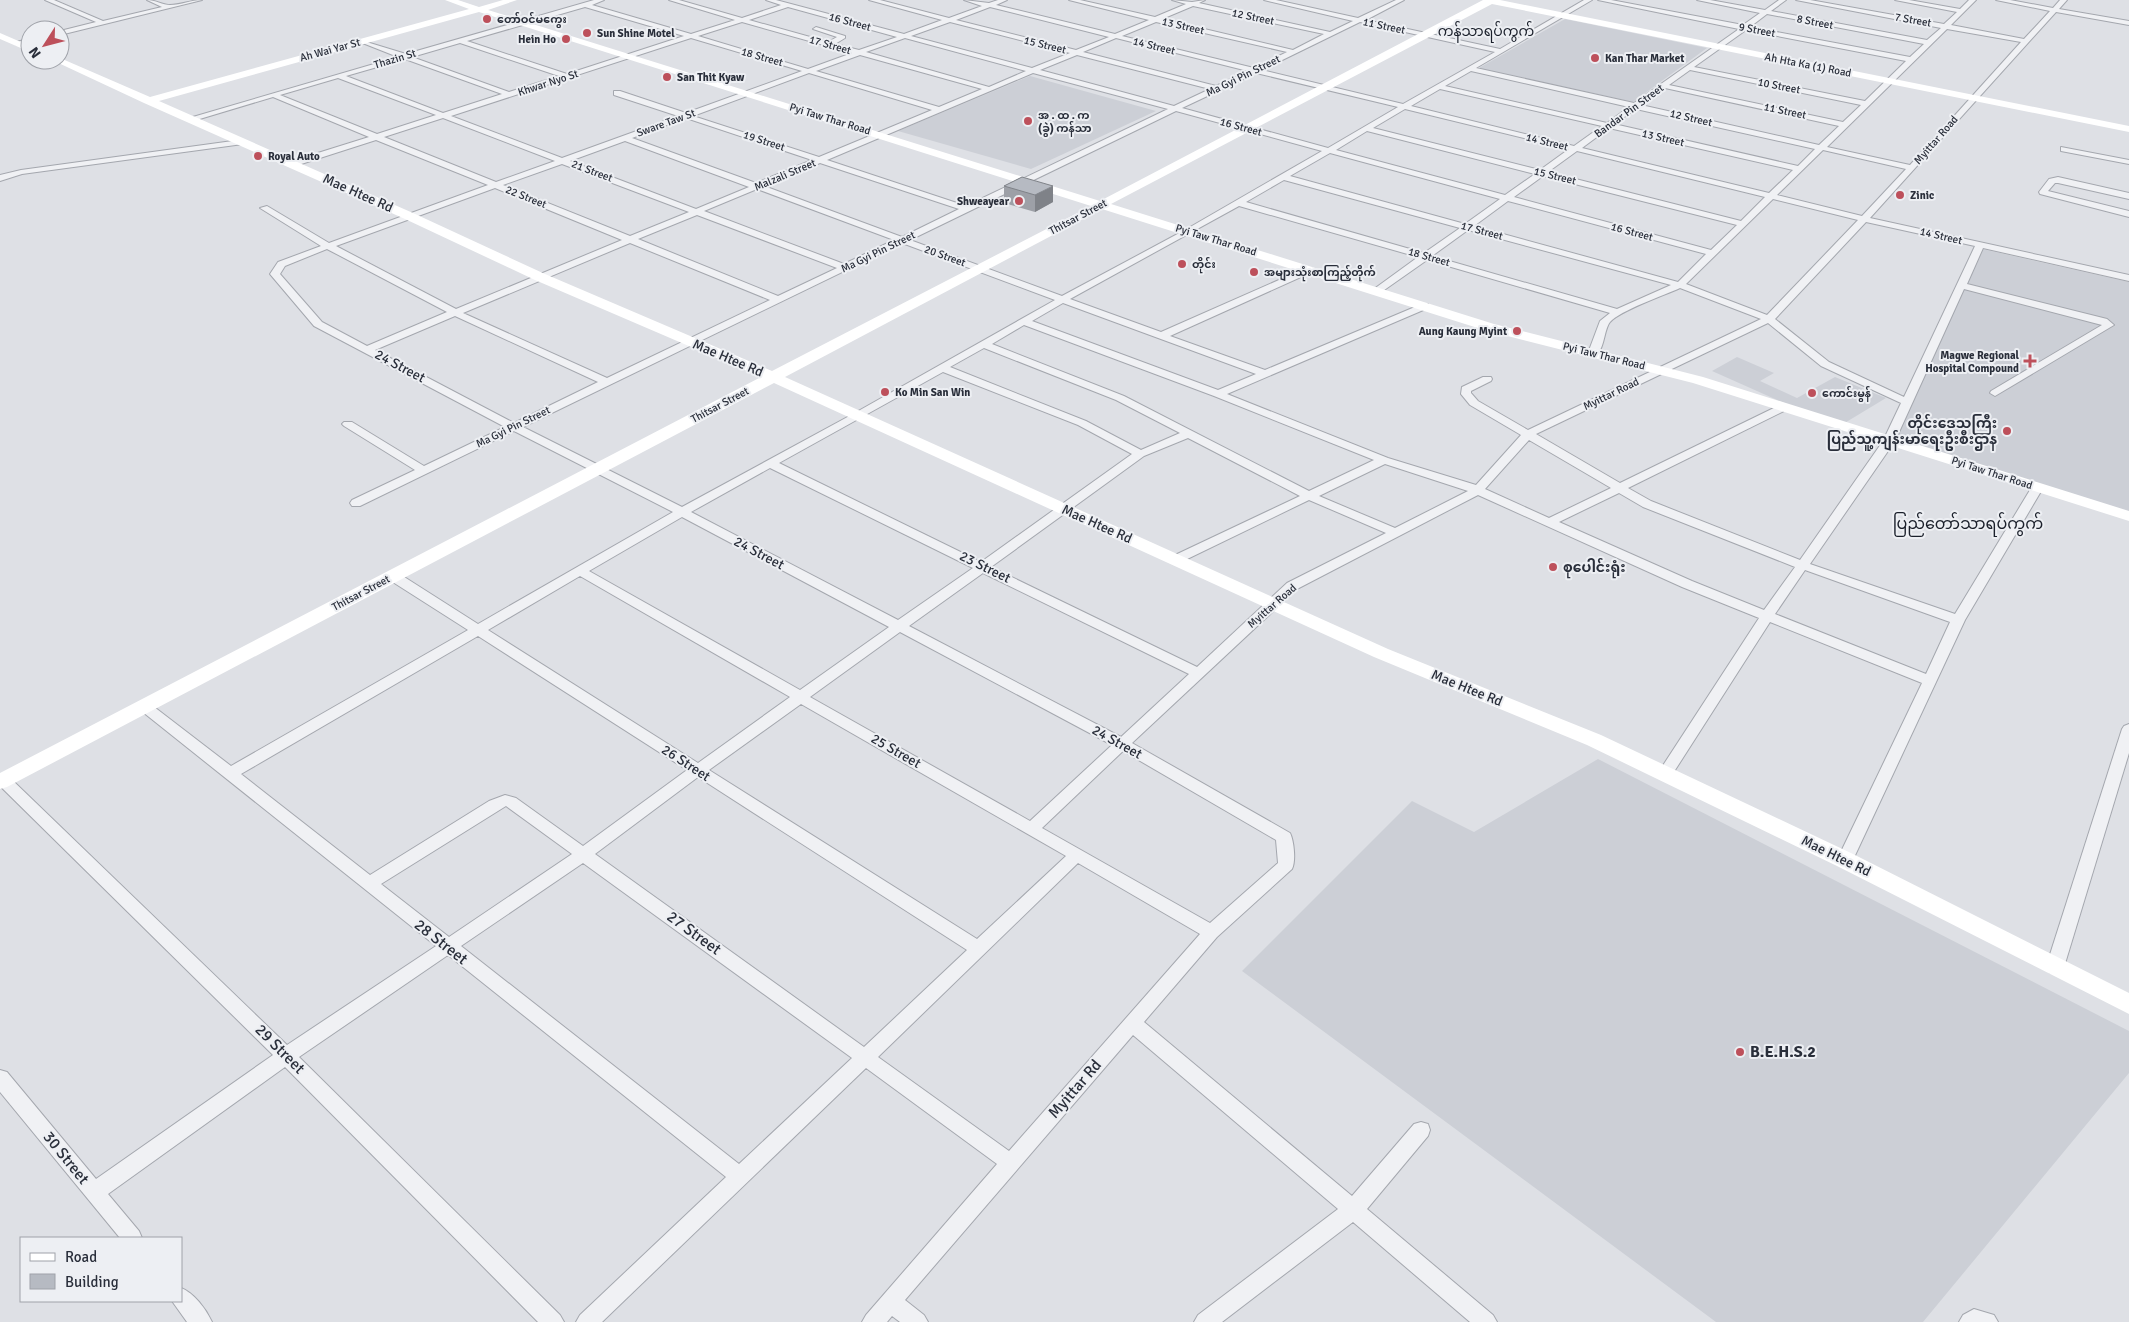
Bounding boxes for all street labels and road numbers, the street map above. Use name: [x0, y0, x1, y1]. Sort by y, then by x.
street label: 12 Street: [1231, 6, 1276, 28]
street label: 16 Street: [828, 10, 873, 34]
street label: 7 Street: [1894, 10, 1933, 30]
street label: 8 Street: [1796, 12, 1835, 32]
street label: 13 Street: [1161, 15, 1206, 37]
street label: 11 Street: [1362, 15, 1407, 37]
street label: 9 Street: [1738, 20, 1777, 40]
street label: 17 Street: [808, 33, 853, 57]
street label: 15 Street: [1023, 33, 1068, 57]
street label: 14 Street: [1132, 34, 1177, 58]
street label: Ah Wai Yar St: [298, 36, 362, 64]
street label: 18 Street: [740, 45, 785, 69]
street label: Thazin St: [372, 46, 418, 72]
street label: Ah Hta Ka (1) Road: [1763, 50, 1853, 80]
street label: Ma Gyi Pin Street: [1204, 52, 1282, 100]
street label: Khwar Nyo St: [516, 67, 580, 99]
street label: 10 Street: [1757, 76, 1801, 97]
street label: Bandar Pin Street: [1592, 81, 1666, 140]
street label: Pyi Taw Thar Road: [788, 100, 872, 138]
street label: 11 Street: [1763, 100, 1808, 122]
street label: Sware Taw St: [635, 106, 697, 140]
street label: 12 Street: [1669, 107, 1714, 129]
street label: Myittar Road: [1911, 113, 1961, 167]
street label: 16 Street: [1219, 115, 1264, 139]
street label: 13 Street: [1641, 127, 1686, 149]
street label: 19 Street: [742, 128, 787, 154]
street label: 14 Street: [1525, 130, 1570, 154]
street label: Malzali Street: [752, 156, 818, 194]
street label: 21 Street: [570, 157, 615, 185]
street label: 15 Street: [1533, 164, 1578, 188]
street label: Mae Htee Rd: [320, 170, 396, 216]
street label: 22 Street: [504, 183, 548, 211]
street label: Thitsar Street: [1047, 196, 1109, 238]
street label: 17 Street: [1460, 219, 1505, 243]
street label: 16 Street: [1610, 220, 1655, 244]
street label: Pyi Taw Thar Road: [1174, 221, 1258, 259]
street label: 14 Street: [1919, 225, 1964, 247]
street label: Ma Gyi Pin Street: [839, 228, 917, 276]
street label: 20 Street: [923, 243, 968, 270]
street label: 18 Street: [1407, 245, 1452, 269]
street label: Mae Htee Rd: [690, 335, 766, 381]
street label: Pyi Taw Thar Road: [1562, 339, 1647, 373]
street label: 24 Street: [372, 346, 428, 386]
street label: Myittar Road: [1581, 375, 1641, 413]
street label: Thitsar Street: [689, 384, 751, 426]
street label: Ma Gyi Pin Street: [474, 403, 552, 451]
street label: Pyi Taw Thar Road: [1950, 454, 2034, 492]
street label: Mae Htee Rd: [1059, 501, 1135, 547]
street label: 24 Street: [731, 533, 787, 573]
street label: 23 Street: [957, 547, 1013, 587]
street label: Thitsar Street: [330, 572, 392, 614]
street label: Myittar Road: [1245, 581, 1299, 631]
street label: Mae Htee Rd: [1429, 666, 1505, 710]
street label: 24 Street: [1089, 721, 1145, 763]
street label: 25 Street: [868, 730, 924, 772]
street label: 26 Street: [658, 741, 714, 785]
street label: Mae Htee Rd: [1798, 832, 1874, 880]
street label: 27 Street: [663, 907, 725, 960]
street label: 28 Street: [410, 915, 472, 969]
street label: 29 Street: [251, 1020, 309, 1078]
street label: Myittar Rd: [1044, 1055, 1106, 1123]
street label: 30 Street: [39, 1127, 94, 1189]

